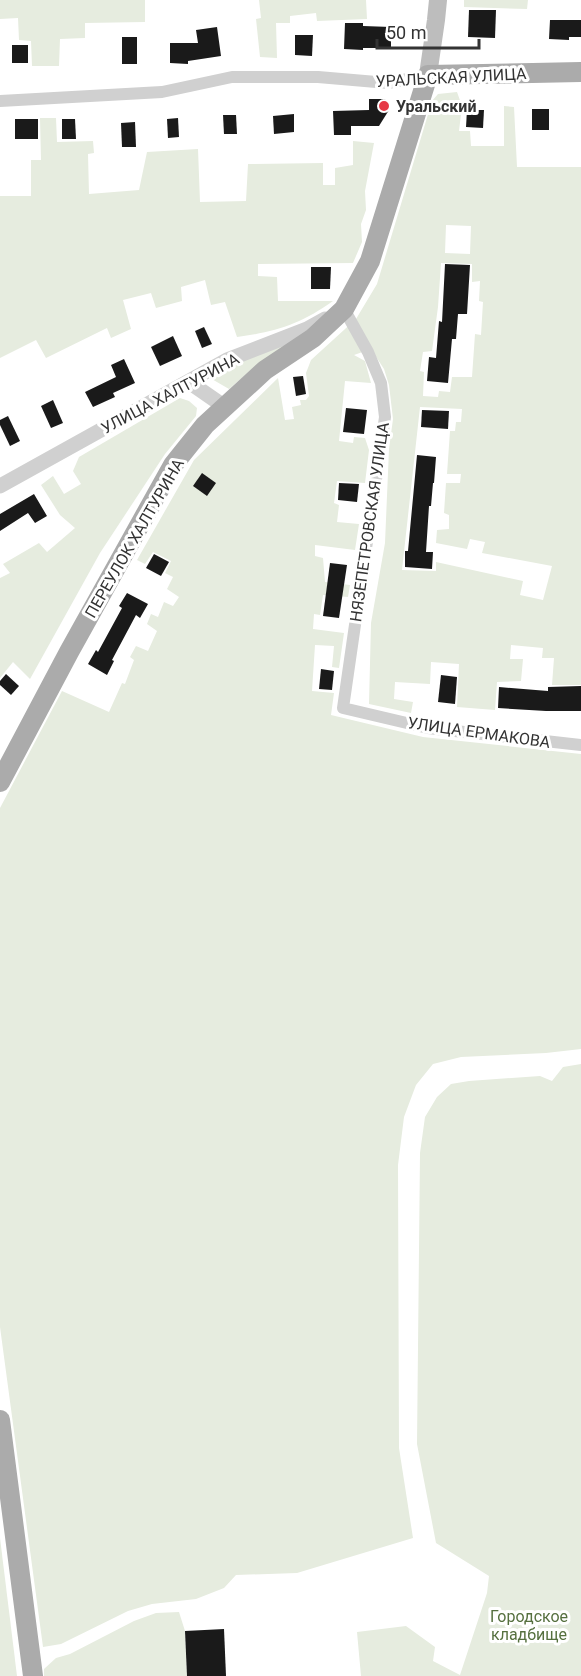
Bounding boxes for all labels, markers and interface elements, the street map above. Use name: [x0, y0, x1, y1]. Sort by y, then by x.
scale bar: [377, 12, 479, 50]
text: 50 m: [386, 22, 426, 43]
street label: УРАЛЬСКАЯ УЛИЦА: [375, 64, 527, 91]
place label: Уральский: [396, 97, 476, 116]
marker: Уральский: [377, 99, 391, 113]
street label: УЛИЦА ХАЛТУРИНА: [98, 349, 243, 438]
street label: НЯЗЕПЕТРОВСКАЯ УЛИЦА: [346, 420, 393, 623]
street label: ПЕРЕУЛОК ХАЛТУРИНА: [81, 455, 188, 621]
street label: УЛИЦА ЕРМАКОВА: [406, 713, 552, 752]
park label: Городское кладбище: [490, 1607, 568, 1644]

